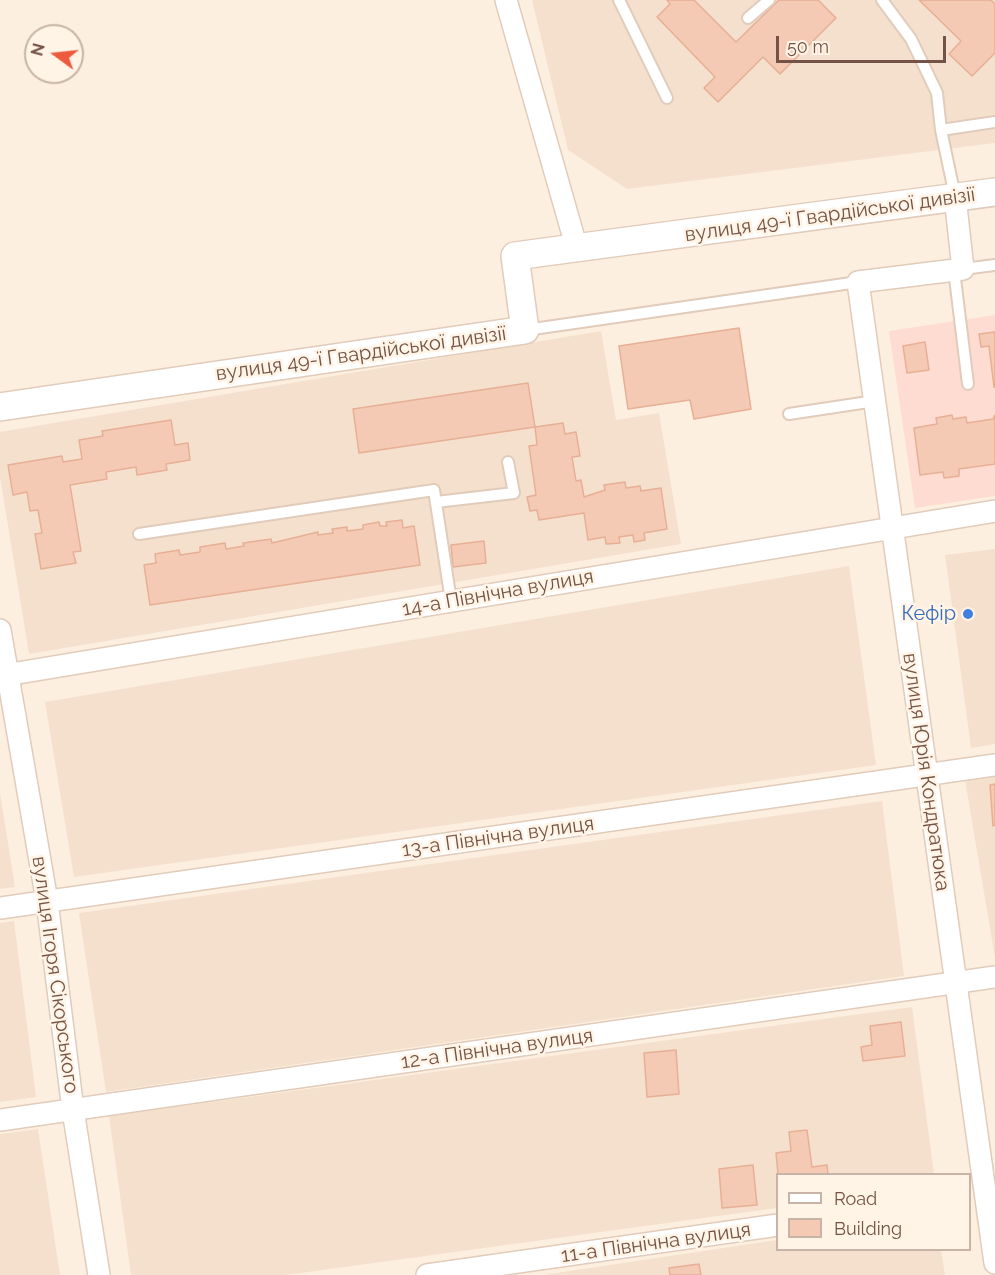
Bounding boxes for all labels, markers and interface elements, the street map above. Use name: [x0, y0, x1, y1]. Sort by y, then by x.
north arrow: [24, 24, 84, 84]
scale bar: [779, 24, 948, 62]
text: 50 m: [787, 36, 829, 57]
text: N: [27, 41, 49, 58]
street label: вулиця 49-ї Гвардійської дивізії: [683, 183, 977, 247]
street label: вулиця 49-ї Гвардійської дивізії: [214, 322, 508, 386]
street label: 14-а Північна вулиця: [400, 564, 596, 622]
place label: Кефір: [902, 602, 956, 626]
marker: Кефір: [961, 607, 975, 621]
street label: вулиця Юрія Кондратюка: [897, 651, 955, 893]
street label: 13-а Північна вулиця: [400, 812, 596, 862]
street label: вулиця Ігоря Сікорського: [26, 855, 84, 1095]
street label: 12-а Північна вулиця: [400, 1024, 594, 1074]
legend: [776, 1173, 971, 1251]
text: Road: [834, 1188, 877, 1209]
street label: 11-а Північна вулиця: [560, 1218, 752, 1268]
text: Building: [834, 1218, 902, 1239]

